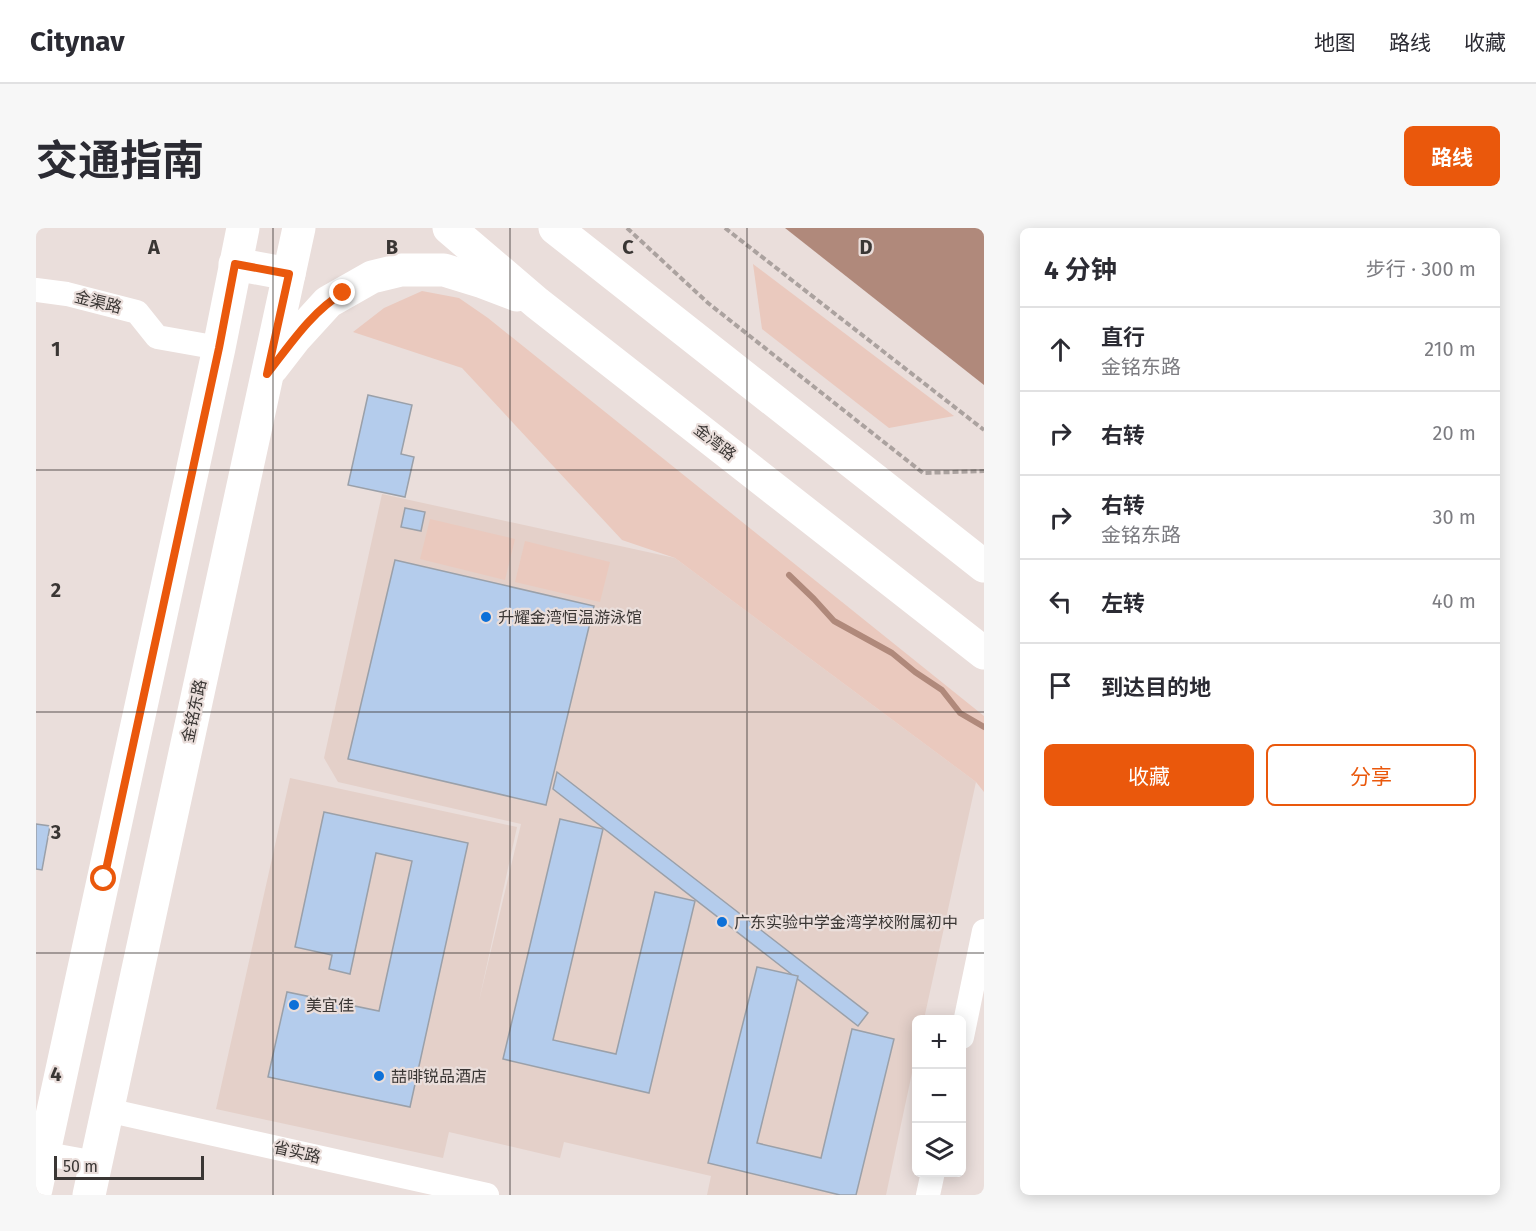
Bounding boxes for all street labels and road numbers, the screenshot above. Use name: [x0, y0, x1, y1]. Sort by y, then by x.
street label: 金渠路: [72, 287, 124, 317]
street label: 金湾路: [690, 420, 740, 464]
street label: 金铭东路: [178, 678, 210, 744]
street label: 省实路: [271, 1137, 323, 1167]

